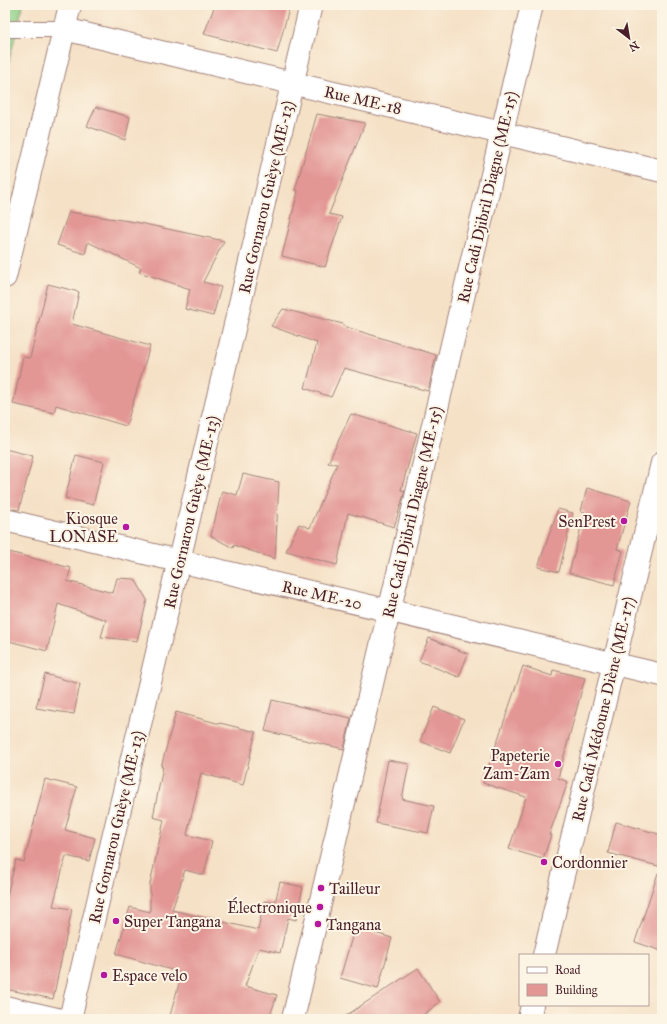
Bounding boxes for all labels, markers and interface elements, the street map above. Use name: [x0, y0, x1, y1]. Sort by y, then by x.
north arrow: [609, 18, 649, 58]
text: N: [626, 38, 641, 54]
street label: Rue ME-18: [322, 82, 404, 118]
street label: Rue Cadi Djibril Diagne (ME-15): [453, 89, 522, 305]
street label: Rue Gornarou Guèye (ME-13): [235, 99, 298, 296]
street label: Rue Cadi Djibril Diagne (ME-15): [378, 404, 447, 620]
street label: Rue Gornarou Guèye (ME-13): [160, 414, 223, 611]
place label: Kiosque LONASE: [49, 509, 118, 546]
place label: SenPrest: [558, 512, 616, 531]
marker: SenPrest: [619, 516, 629, 526]
marker: Kiosque LONASE: [121, 522, 131, 532]
street label: Rue ME-20: [280, 577, 364, 613]
street label: Rue Cadi Médoune Diène (ME-17): [568, 595, 639, 824]
street label: Rue Gornarou Guèye (ME-13): [85, 729, 148, 926]
place label: Papeterie Zam-Zam: [483, 746, 551, 783]
marker: Papeterie Zam-Zam: [553, 759, 563, 769]
place label: Cordonnier: [552, 853, 628, 872]
marker: Cordonnier: [539, 857, 549, 867]
place label: Tailleur: [329, 879, 380, 898]
marker: Tailleur: [316, 883, 326, 893]
place label: Électronique: [227, 896, 312, 918]
marker: Électronique: [315, 902, 325, 912]
place label: Super Tangana: [124, 912, 221, 932]
place label: Tangana: [326, 915, 381, 935]
marker: Super Tangana: [111, 916, 121, 926]
marker: Tangana: [313, 919, 323, 929]
legend: [519, 954, 649, 1006]
text: Road: [555, 963, 581, 977]
place label: Espace velo: [112, 966, 188, 985]
marker: Espace velo: [99, 970, 109, 980]
text: Building: [555, 983, 598, 998]

